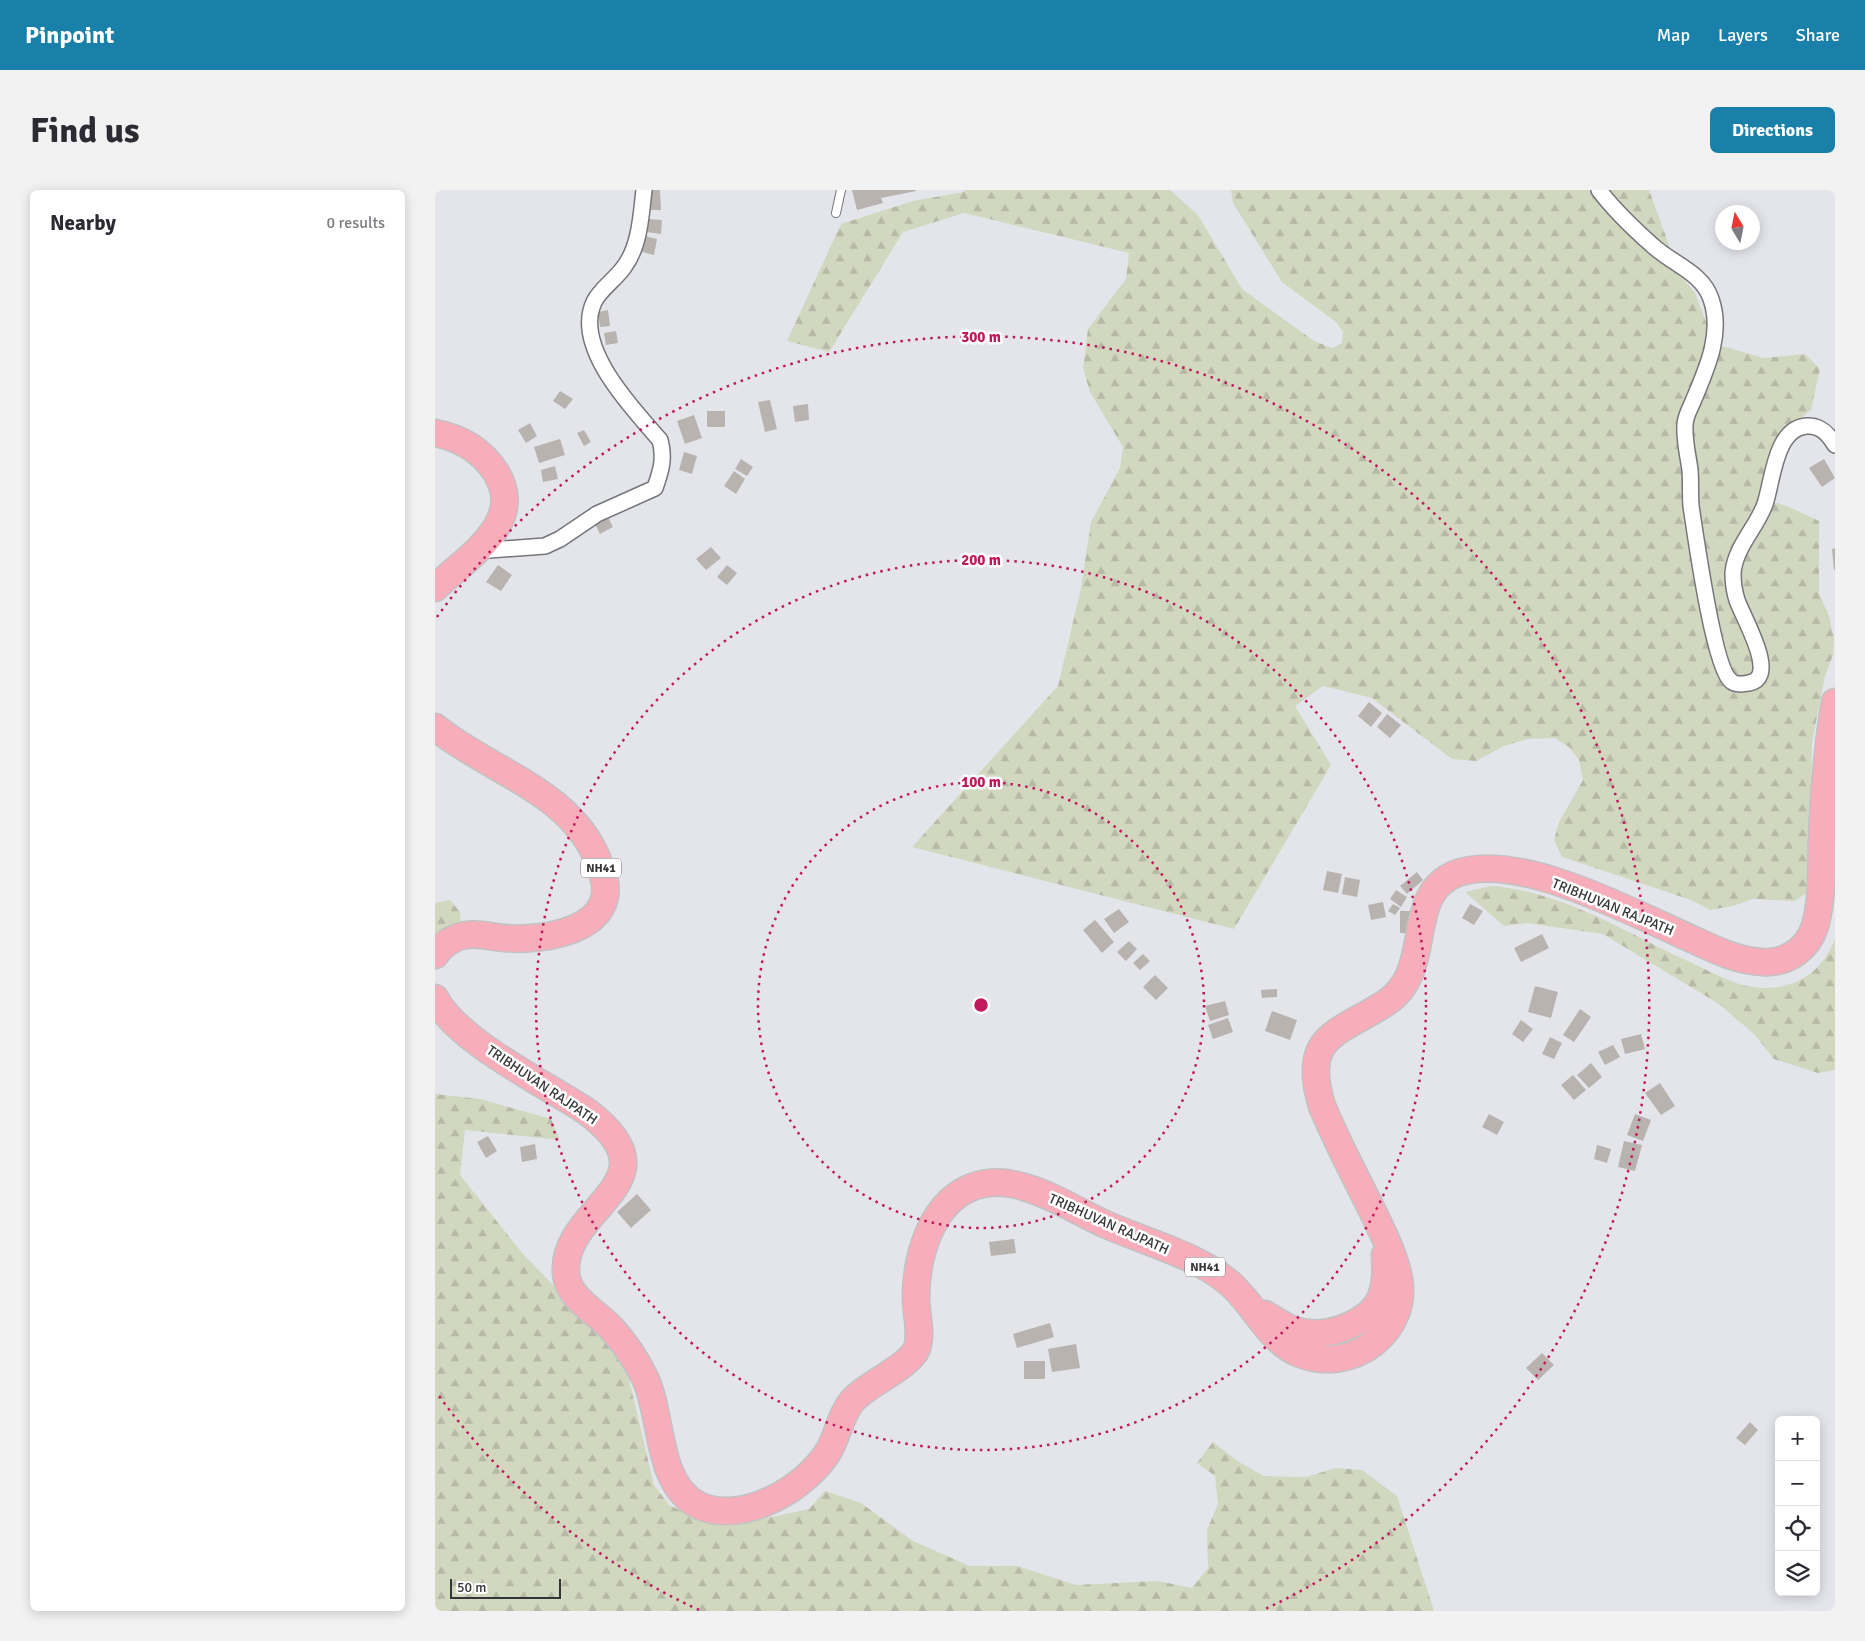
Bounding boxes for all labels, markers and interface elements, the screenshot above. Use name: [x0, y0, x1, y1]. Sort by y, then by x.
text: Pinpoint: [25, 20, 114, 50]
text: Map: [1657, 24, 1690, 46]
text: Layers: [1718, 24, 1768, 46]
text: Share: [1796, 24, 1840, 46]
button: Directions: [1710, 107, 1835, 153]
text: Find us: [30, 109, 140, 152]
north arrow: [1715, 205, 1760, 250]
text: Nearby: [50, 210, 116, 236]
text: 0 results: [326, 213, 385, 233]
text: 300 m: [961, 328, 1001, 346]
text: 200 m: [961, 551, 1001, 569]
text: 100 m: [961, 773, 1001, 791]
road number: NH41: [581, 858, 621, 878]
street label: TRIBHUVAN RAJPATH: [1550, 875, 1676, 939]
centre of rings: [972, 996, 990, 1014]
street label: TRIBHUVAN RAJPATH: [483, 1042, 601, 1128]
street label: TRIBHUVAN RAJPATH: [1046, 1190, 1172, 1258]
road number: NH41: [1185, 1258, 1225, 1276]
map controls: [1775, 1416, 1820, 1596]
button: +: [1775, 1416, 1820, 1461]
button: −: [1775, 1461, 1820, 1506]
button: locate: [1775, 1506, 1820, 1551]
button: layers: [1775, 1551, 1820, 1596]
scale bar: [450, 1576, 561, 1599]
text: 50 m: [457, 1579, 486, 1596]

